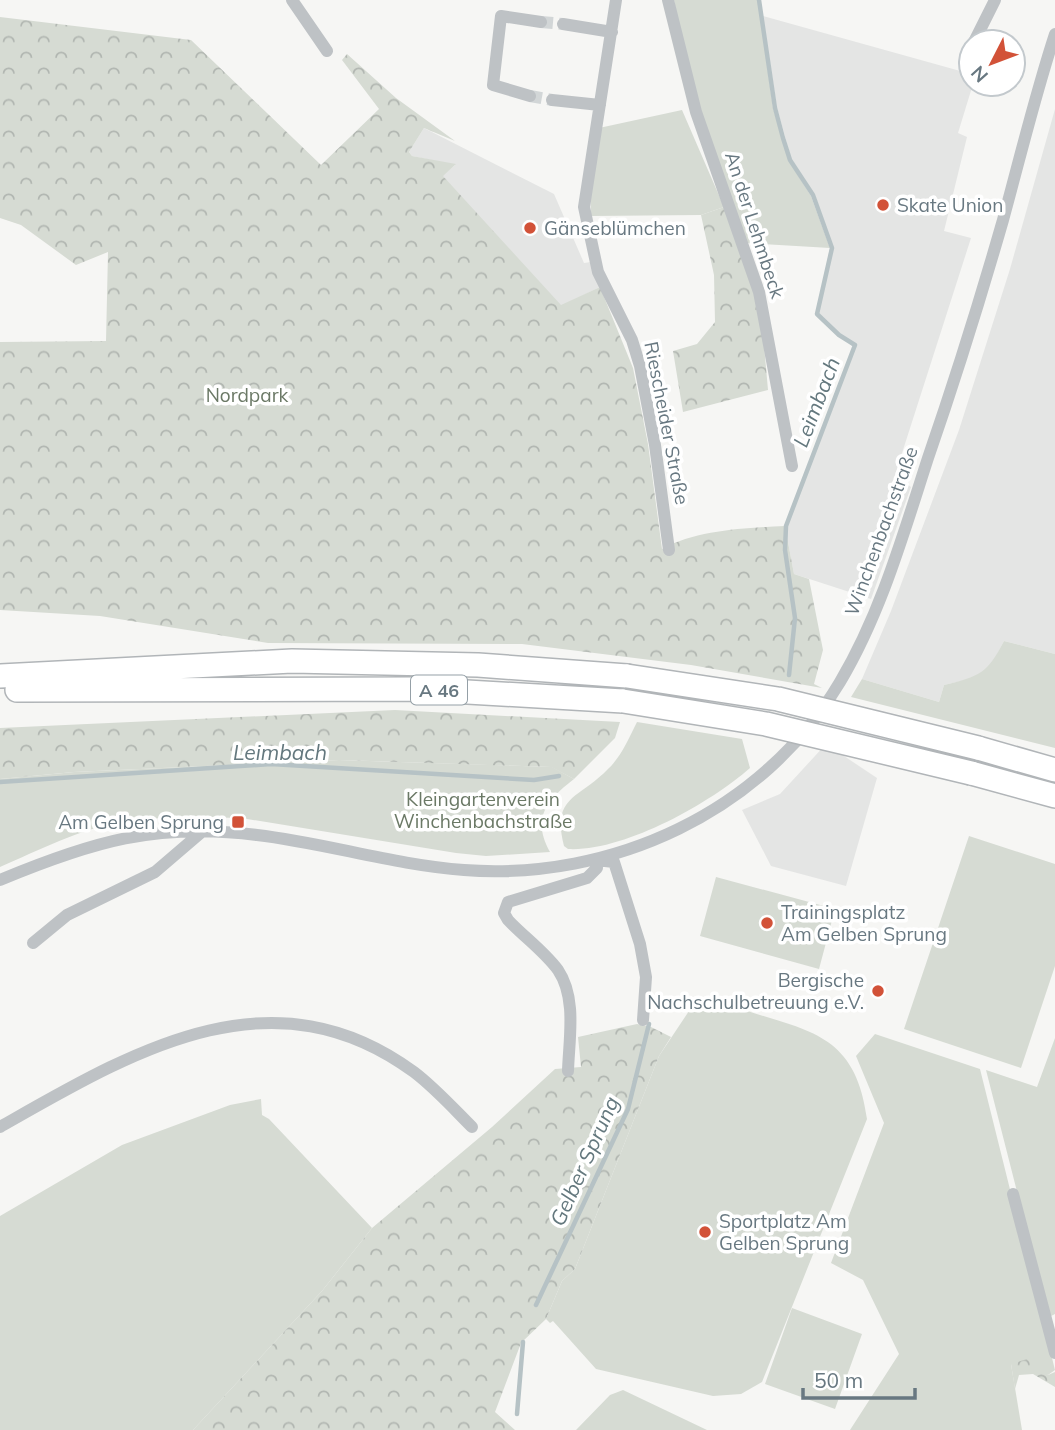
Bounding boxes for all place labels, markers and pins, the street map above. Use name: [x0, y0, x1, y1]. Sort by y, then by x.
place label: Skate Union: [897, 193, 1003, 217]
marker: Skate Union: [875, 197, 891, 213]
place label: Gänseblümchen: [544, 216, 686, 240]
marker: Gänseblümchen: [522, 220, 538, 236]
place label: Am Gelben Sprung: [58, 810, 224, 834]
marker: Am Gelben Sprung: [230, 814, 246, 830]
place label: Trainingsplatz Am Gelben Sprung: [781, 900, 947, 946]
marker: Trainingsplatz Am Gelben Sprung: [759, 915, 775, 931]
place label: Bergische Nachschulbetreuung e.V.: [647, 968, 864, 1014]
marker: Bergische Nachschulbetreuung e.V.: [870, 983, 886, 999]
place label: Sportplatz Am Gelben Sprung: [719, 1209, 849, 1255]
marker: Sportplatz Am Gelben Sprung: [697, 1224, 713, 1240]

